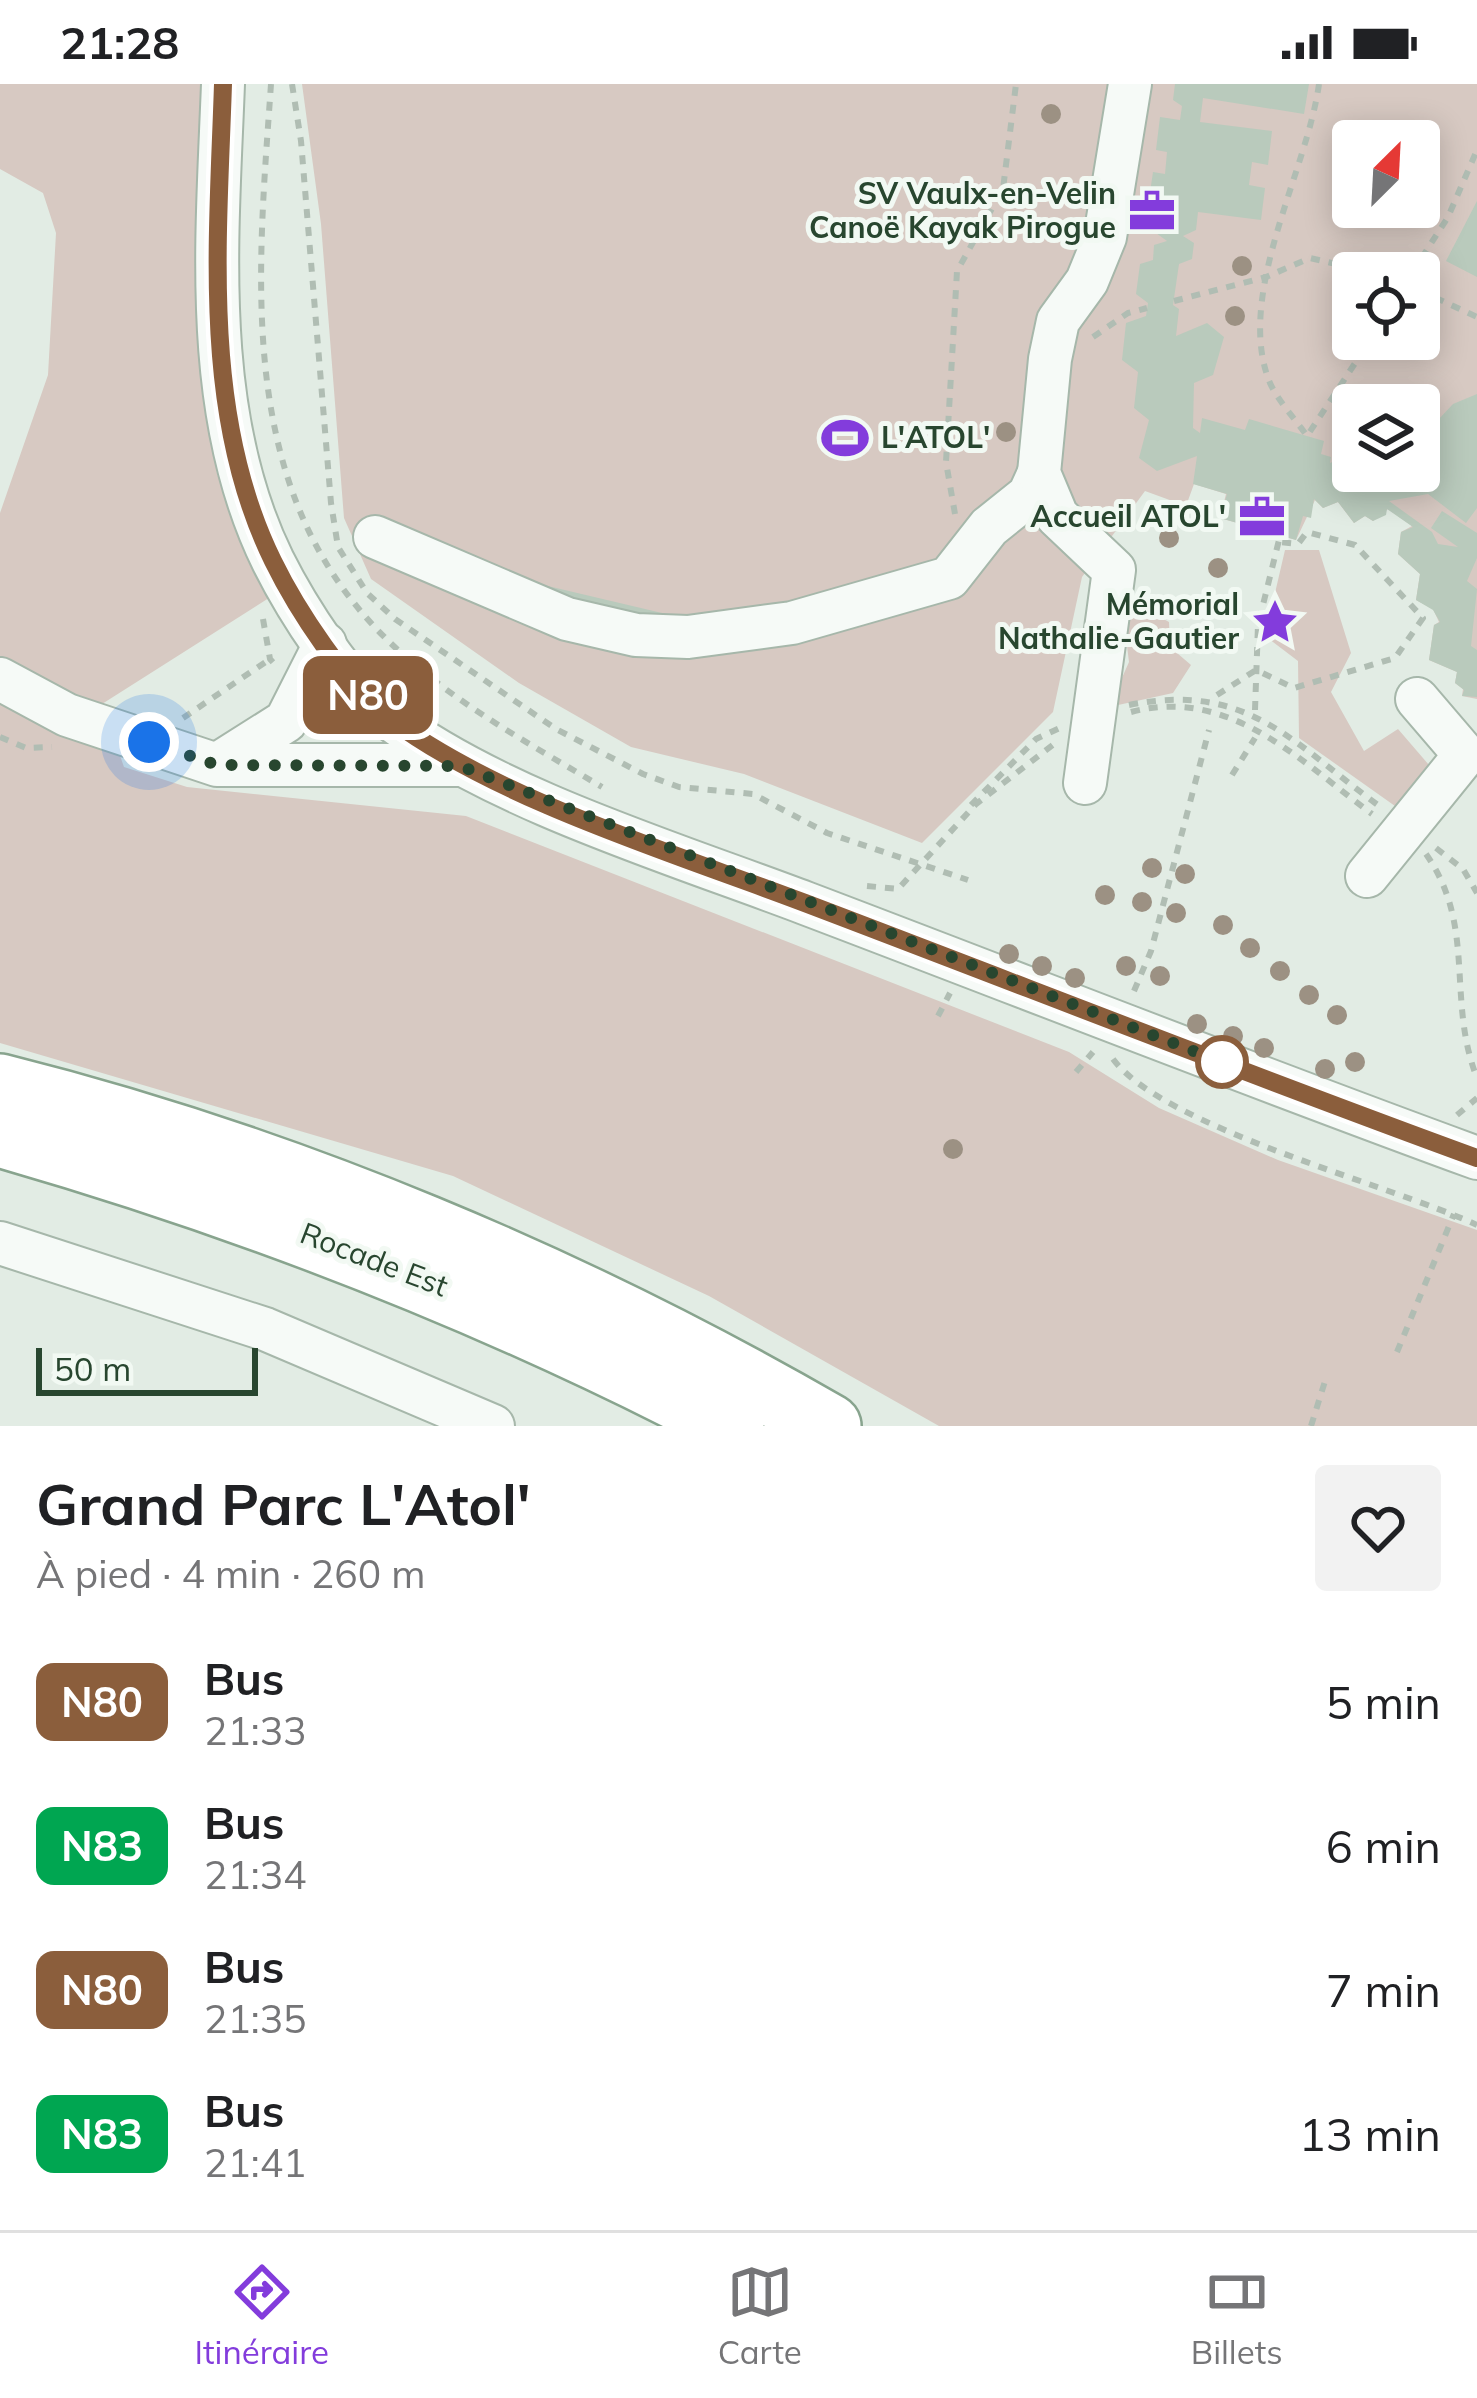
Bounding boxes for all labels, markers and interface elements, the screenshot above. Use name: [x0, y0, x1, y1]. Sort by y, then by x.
text: 21:28: [60, 14, 179, 70]
north arrow: [1332, 120, 1440, 228]
map controls: [1332, 120, 1440, 492]
place label: SV Vaulx-en-Velin Canoë Kayak Pirogue: [809, 174, 1116, 246]
office icon: SV Vaulx-en-Velin Canoë Kayak Pirogue: [1127, 186, 1177, 236]
button: locate: [1332, 252, 1440, 360]
button: layers: [1332, 384, 1440, 492]
sports icon: L'ATOL': [820, 413, 870, 463]
place label: L'ATOL': [881, 418, 990, 456]
office icon: Accueil ATOL': [1237, 492, 1287, 542]
place label: Accueil ATOL': [1030, 497, 1226, 535]
place label: Mémorial Nathalie-Gautier: [998, 585, 1239, 657]
place icon: Mémorial Nathalie-Gautier: [1250, 597, 1300, 647]
line badge: N80: [299, 656, 437, 734]
text: N80: [327, 668, 409, 721]
your location: [119, 712, 179, 772]
unlabelled marker: [1197, 1037, 1247, 1087]
street label: Rocade Est: [295, 1214, 454, 1305]
scale bar: [36, 1342, 258, 1395]
text: 50 m: [54, 1348, 131, 1389]
button: heart: [1315, 1465, 1441, 1591]
text: Grand Parc L'Atol': [36, 1468, 531, 1539]
text: À pied · 4 min · 260 m: [36, 1549, 425, 1598]
text: Bus: [204, 1650, 284, 1706]
text: 5 min: [1326, 1674, 1441, 1730]
text: N80: [61, 1675, 143, 1728]
text: 21:33: [204, 1706, 307, 1755]
text: Bus: [204, 1794, 284, 1850]
text: 6 min: [1326, 1818, 1441, 1874]
text: N83: [61, 1819, 143, 1872]
text: 21:34: [204, 1850, 307, 1899]
text: Bus: [204, 1938, 284, 1994]
text: 7 min: [1326, 1962, 1441, 2018]
text: N80: [61, 1963, 143, 2016]
text: 21:35: [204, 1994, 307, 2043]
text: Bus: [204, 2082, 284, 2138]
text: 13 min: [1299, 2106, 1441, 2162]
text: N83: [61, 2107, 143, 2160]
text: 21:41: [204, 2138, 307, 2187]
tab: Itinéraire: [194, 2259, 329, 2372]
tab: Carte: [718, 2259, 802, 2372]
tab: Billets: [1191, 2259, 1283, 2372]

